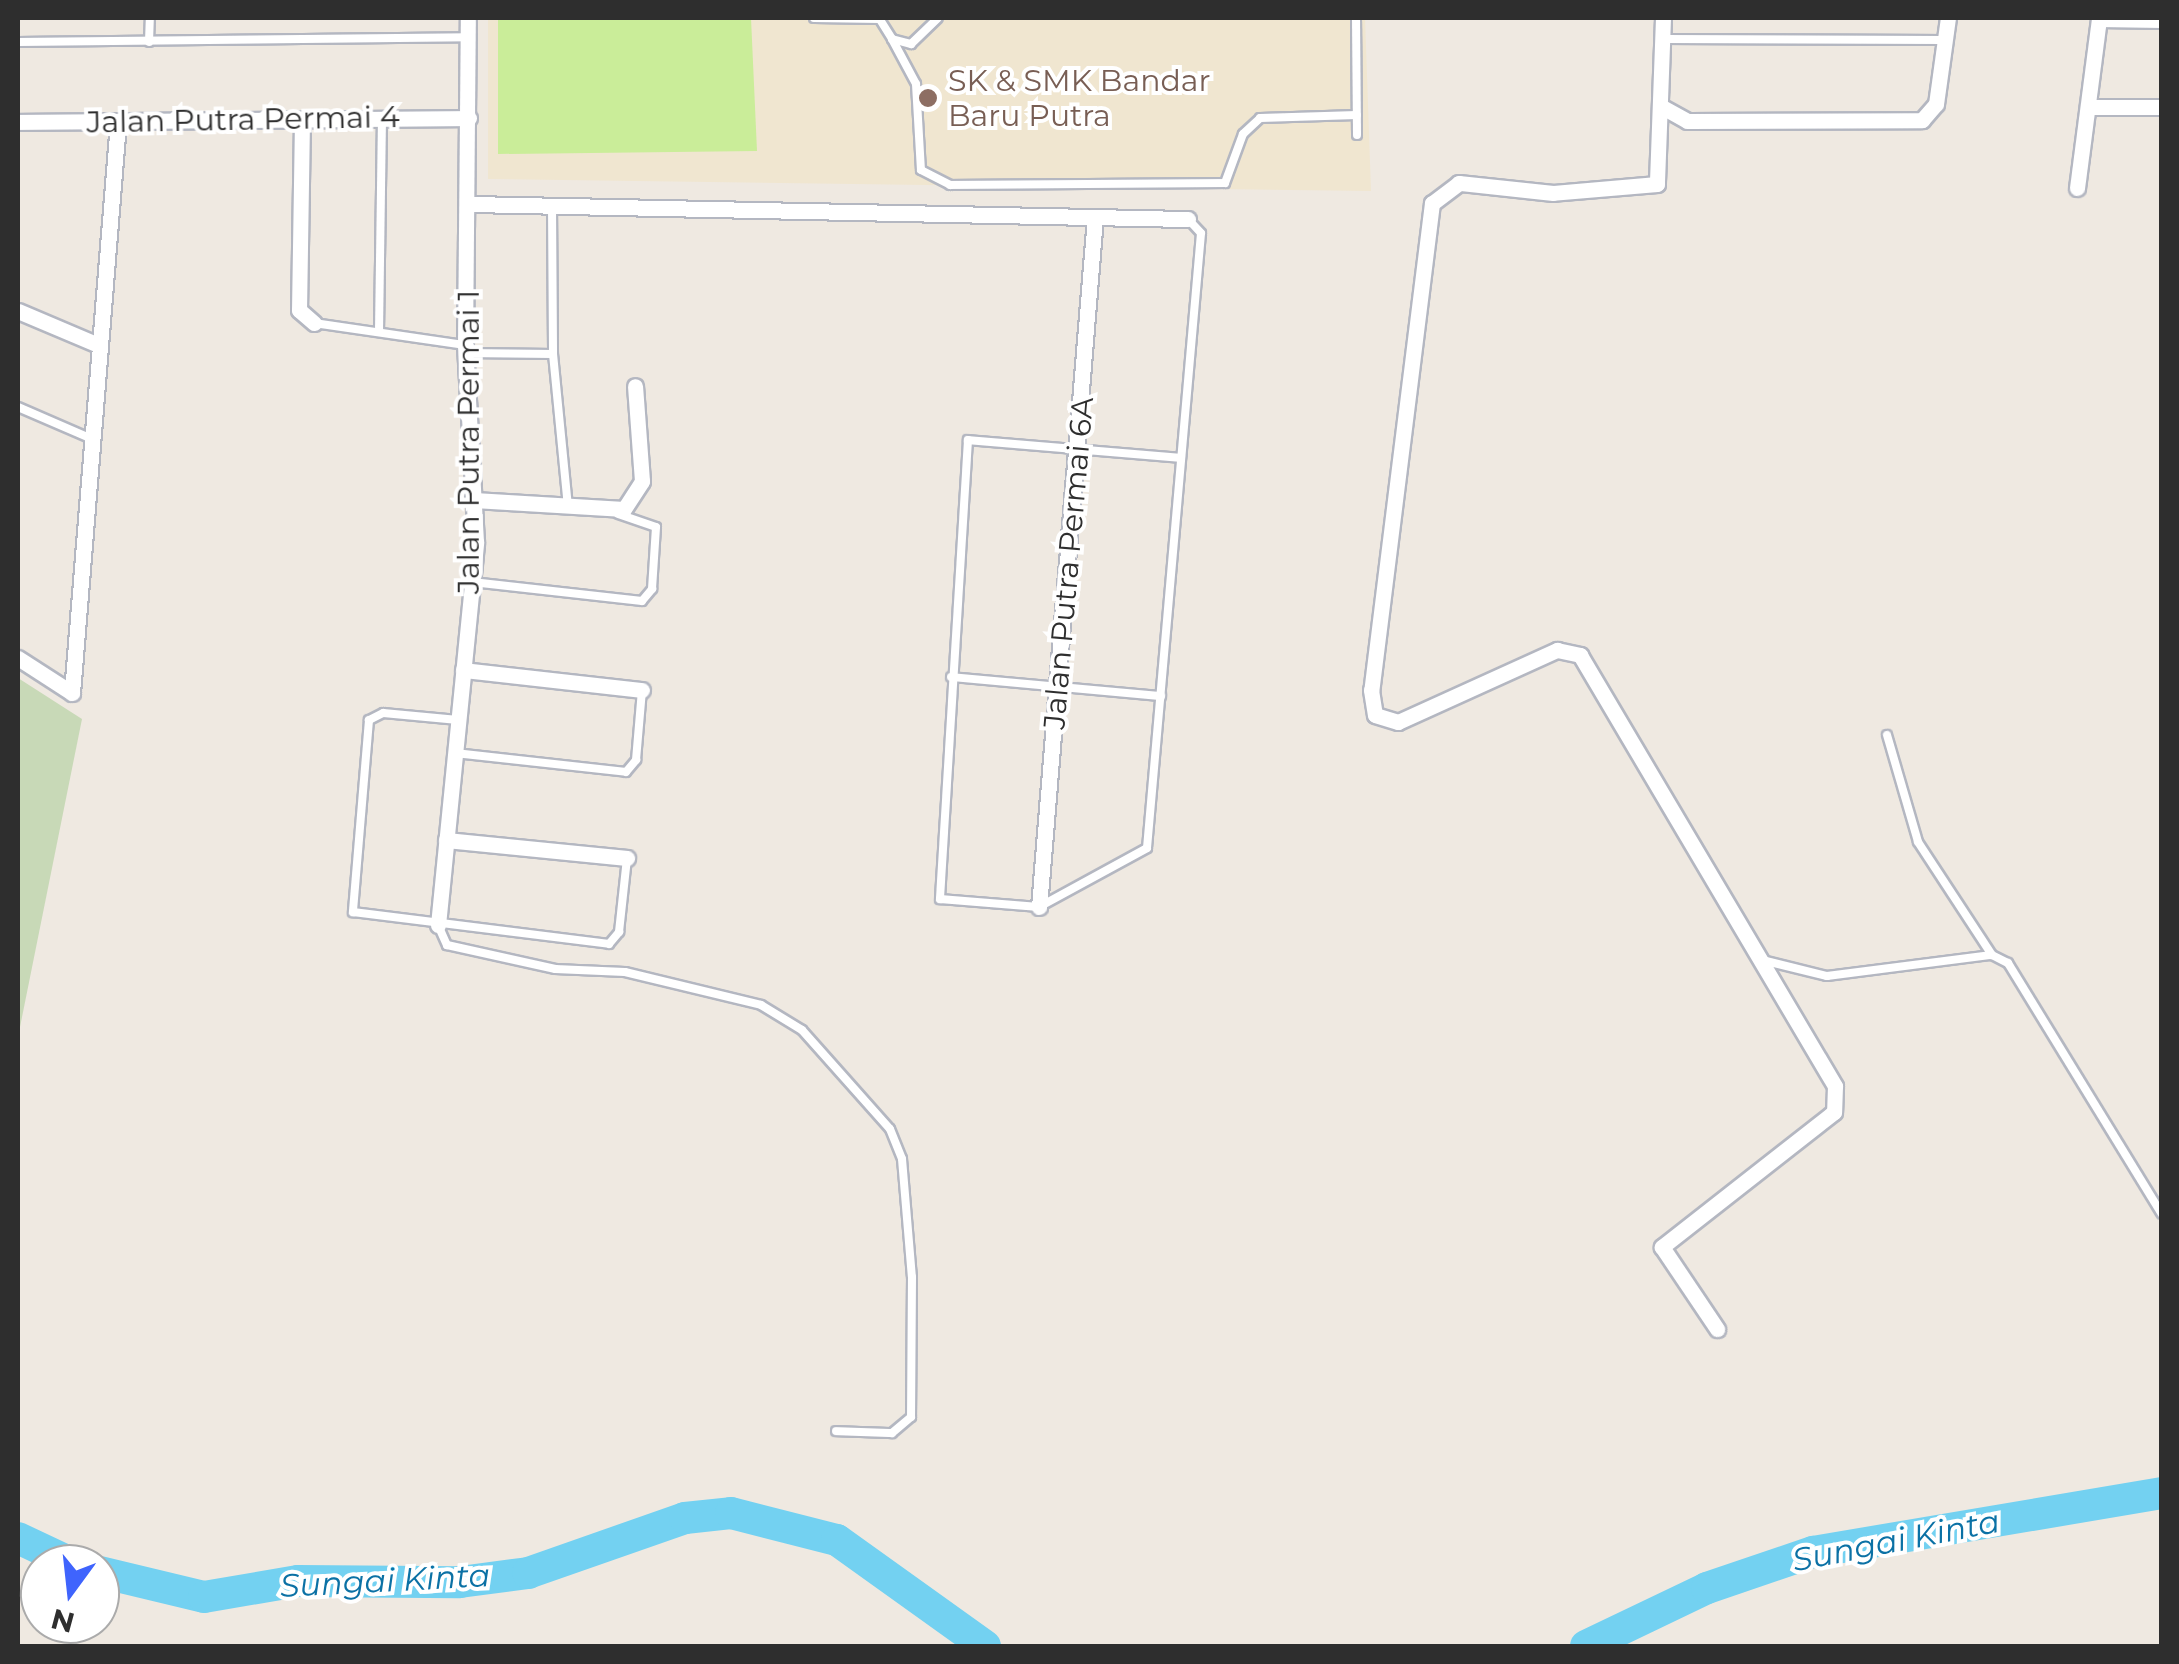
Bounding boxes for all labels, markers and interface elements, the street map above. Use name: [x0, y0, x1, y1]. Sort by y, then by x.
place label: SK & SMK Bandar Baru Putra: [948, 63, 1211, 134]
marker: SK & SMK Bandar Baru Putra: [917, 87, 939, 109]
street label: Jalan Putra Permai 4: [86, 99, 400, 141]
street label: Jalan Putra Permai 1: [451, 290, 487, 594]
street label: Jalan Putra Permai 6A: [1037, 395, 1101, 731]
water label: Sungai Kinta: [1789, 1502, 2003, 1580]
north arrow: [20, 1544, 120, 1644]
water label: Sungai Kinta: [279, 1556, 491, 1606]
text: N: [47, 1602, 78, 1640]

